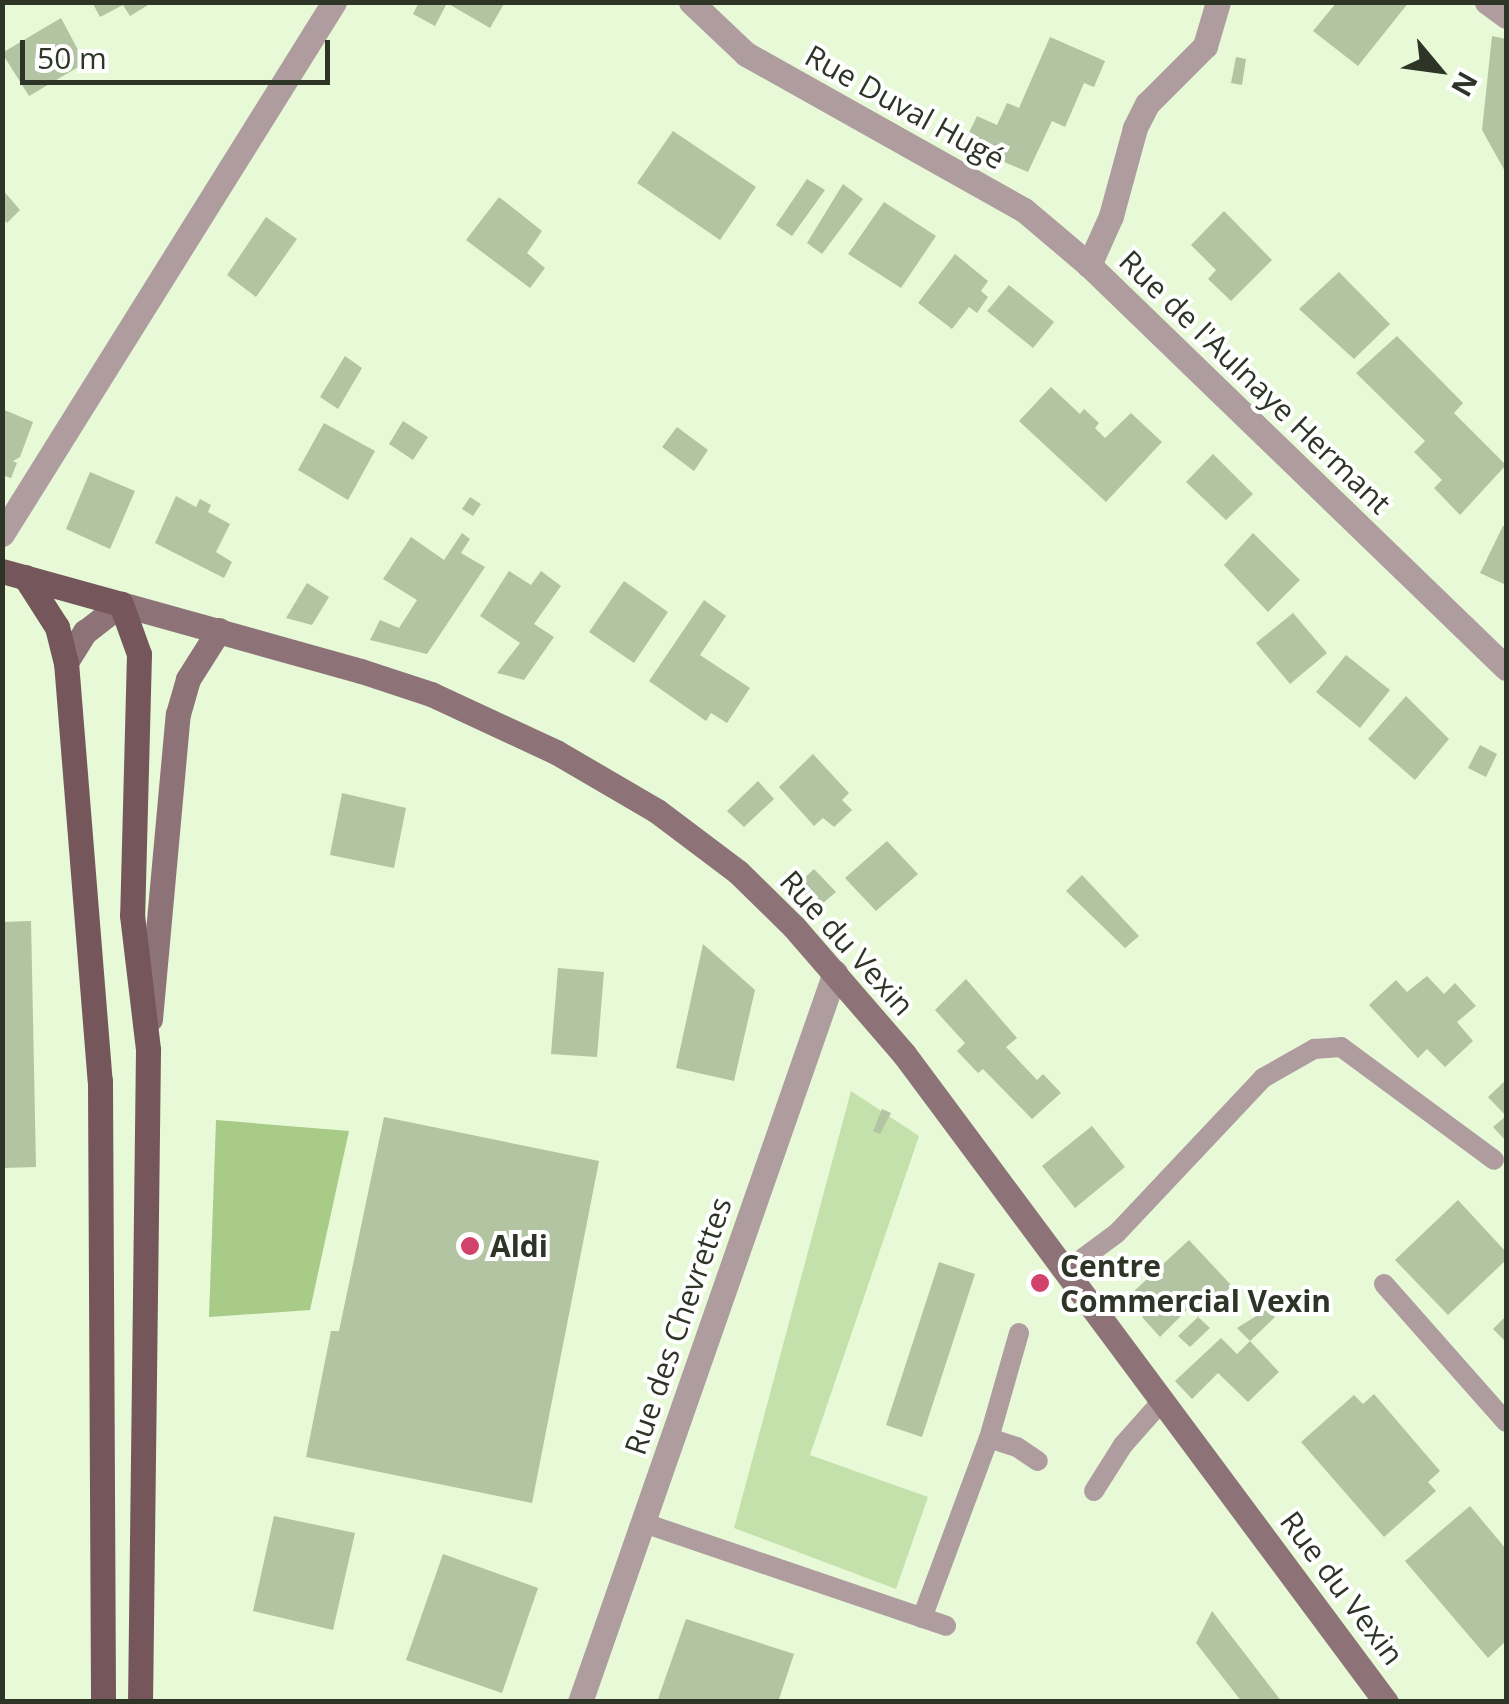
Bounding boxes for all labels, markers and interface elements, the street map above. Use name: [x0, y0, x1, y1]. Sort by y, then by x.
scale bar: [25, 20, 335, 82]
north arrow: [1389, 20, 1489, 120]
text: 50 m: [37, 37, 107, 78]
street label: Rue Duval Hugé: [799, 37, 1011, 177]
text: N: [1443, 65, 1487, 104]
street label: Rue de l'Aulnaye Hermant: [1112, 243, 1398, 521]
street label: Rue du Vexin: [773, 863, 921, 1023]
street label: Rue des Chevrettes: [617, 1193, 739, 1459]
place label: Aldi: [490, 1228, 548, 1264]
marker: Aldi: [459, 1235, 481, 1257]
place label: Centre Commercial Vexin: [1060, 1248, 1331, 1318]
marker: Centre Commercial Vexin: [1029, 1272, 1051, 1294]
street label: Rue du Vexin: [1273, 1504, 1411, 1672]

